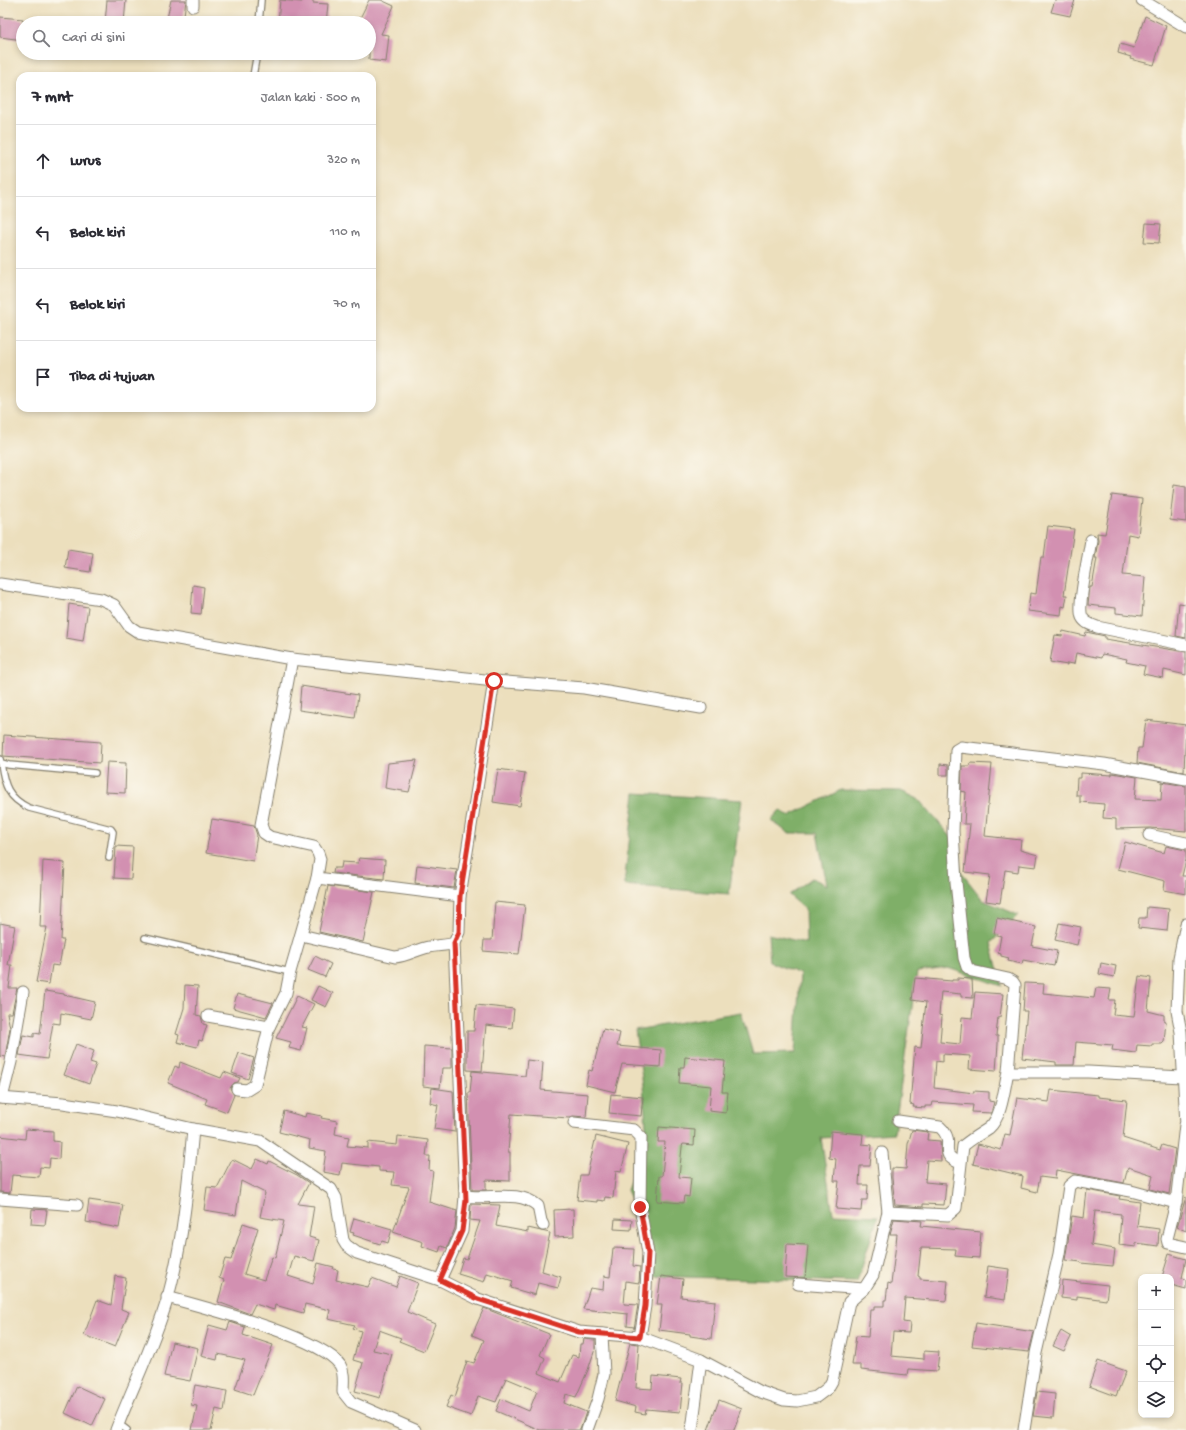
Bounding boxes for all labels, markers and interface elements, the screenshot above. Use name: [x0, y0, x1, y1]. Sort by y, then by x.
search box: [16, 16, 376, 60]
icon: search: [30, 27, 52, 49]
text: Cari di sini: [62, 29, 125, 47]
text: 7 mnt: [32, 88, 72, 108]
text: Jalan kaki · 500 m: [261, 91, 360, 106]
icon: ahead: [32, 150, 54, 172]
text: Lurus: [70, 152, 100, 170]
text: 320 m: [327, 153, 360, 168]
icon: left: [32, 222, 54, 244]
text: Belok kiri: [70, 224, 125, 242]
text: 110 m: [330, 225, 360, 240]
icon: left: [32, 294, 54, 316]
text: Belok kiri: [70, 296, 125, 314]
text: 70 m: [334, 297, 360, 312]
icon: arrive: [32, 366, 54, 388]
text: Tiba di tujuan: [70, 368, 154, 386]
route start: [485, 672, 503, 690]
route end: [631, 1198, 649, 1216]
map controls: [1138, 1274, 1174, 1418]
button: +: [1138, 1274, 1174, 1310]
button: −: [1138, 1310, 1174, 1346]
button: locate: [1138, 1346, 1174, 1382]
button: layers: [1138, 1382, 1174, 1418]

